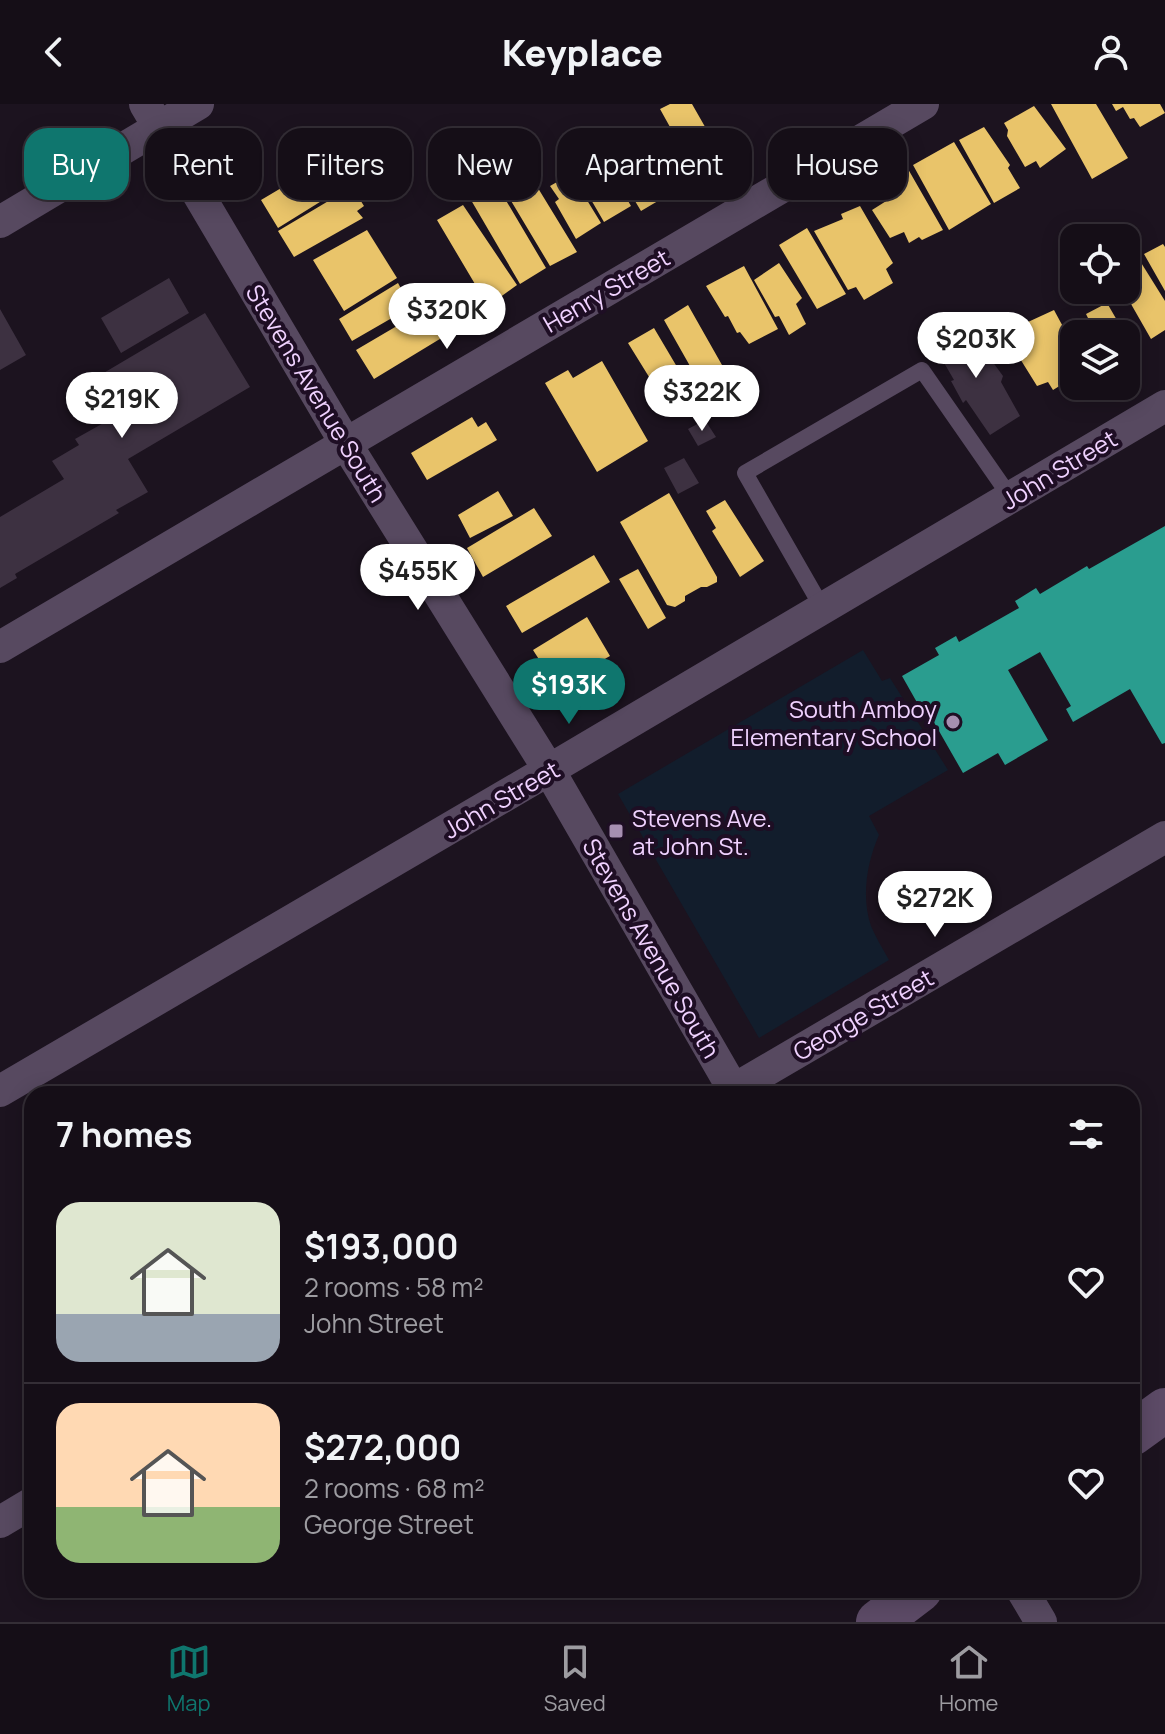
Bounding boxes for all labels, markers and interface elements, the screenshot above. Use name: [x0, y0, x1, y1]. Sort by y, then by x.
text: Keyplace: [502, 28, 663, 77]
icon: back: [32, 30, 76, 74]
icon: person: [1089, 30, 1133, 74]
chip: Buy: [24, 128, 129, 200]
chip: Rent: [145, 128, 262, 200]
chip: Filters: [278, 128, 412, 200]
chip: New: [428, 128, 541, 200]
chip: Apartment: [557, 128, 752, 200]
chip: House: [768, 128, 907, 200]
map controls: [1060, 224, 1140, 400]
button: locate: [1060, 224, 1140, 304]
street label: Henry Street: [537, 241, 675, 339]
street label: Stevens Avenue South: [239, 278, 395, 508]
pin: $320K: [391, 283, 503, 351]
text: $320K: [407, 291, 487, 327]
pin: $203K: [920, 312, 1032, 380]
text: $203K: [936, 320, 1016, 356]
button: layers: [1060, 320, 1140, 400]
pin: $322K: [646, 365, 758, 433]
pin: $219K: [66, 372, 178, 440]
text: $322K: [662, 373, 742, 409]
text: $219K: [84, 380, 160, 416]
street label: John Street: [995, 422, 1123, 516]
pin: $455K: [362, 544, 474, 612]
text: $455K: [378, 552, 458, 588]
pin: $193K: [513, 658, 625, 726]
text: $193K: [531, 666, 607, 702]
place label: South Amboy Elementary School: [731, 692, 937, 753]
marker: South Amboy Elementary School: [944, 713, 962, 731]
street label: John Street: [437, 752, 565, 846]
place label: Stevens Ave. at John St.: [632, 801, 772, 862]
marker: Stevens Ave. at John St.: [607, 822, 625, 840]
street label: Stevens Avenue South: [576, 832, 728, 1064]
pin: $272K: [879, 871, 991, 939]
text: $272K: [896, 879, 974, 915]
street label: George Street: [787, 960, 939, 1068]
text: 7 homes: [56, 1111, 192, 1157]
icon: filters: [1064, 1112, 1108, 1156]
text: $193,000: [304, 1223, 459, 1269]
icon: home: [120, 1234, 216, 1330]
icon: heart: [1064, 1260, 1108, 1304]
text: 2 rooms · 58 m²: [304, 1269, 484, 1305]
text: John Street: [304, 1305, 444, 1341]
text: $272,000: [304, 1424, 461, 1470]
icon: home: [120, 1435, 216, 1531]
icon: heart: [1064, 1461, 1108, 1505]
text: 2 rooms · 68 m²: [304, 1470, 485, 1506]
text: George Street: [304, 1506, 474, 1542]
tab: Map: [167, 1640, 211, 1718]
tab: Saved: [544, 1640, 606, 1718]
tab: Home: [939, 1640, 998, 1718]

